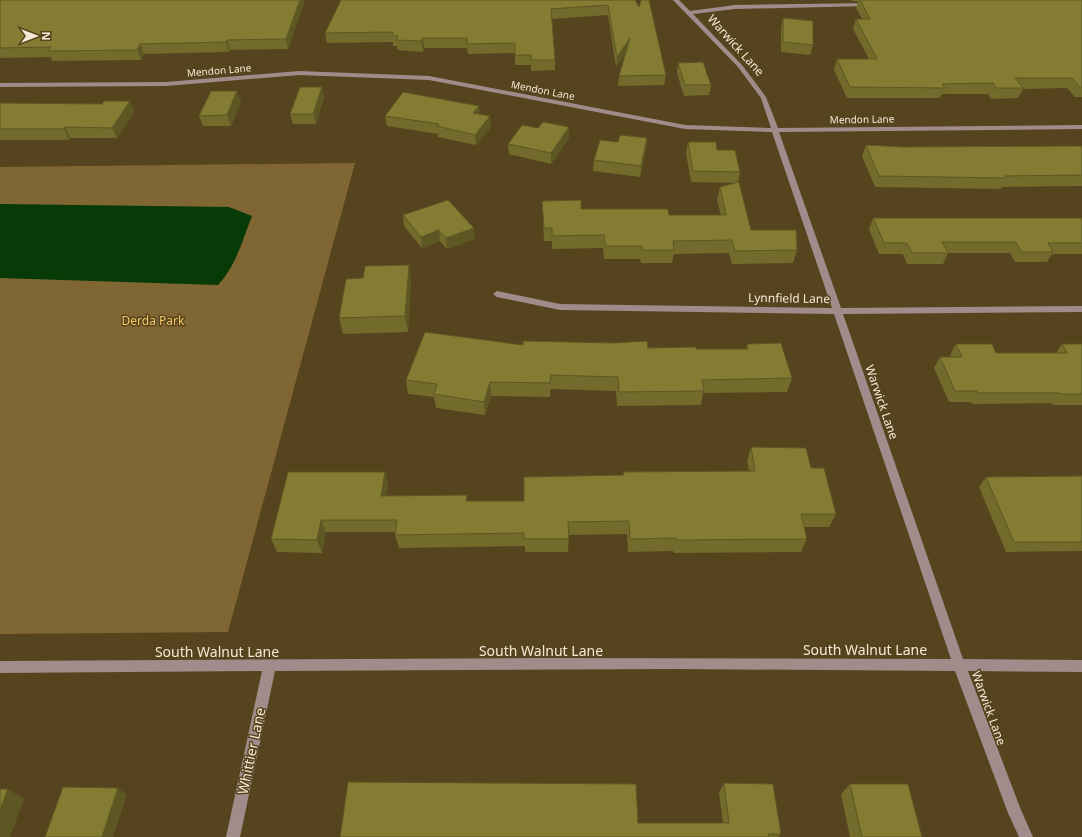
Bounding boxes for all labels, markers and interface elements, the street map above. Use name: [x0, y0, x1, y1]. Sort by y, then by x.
street label: Warwick Lane: [704, 10, 768, 80]
north arrow: [16, 16, 56, 56]
text: N: [39, 32, 54, 40]
street label: Mendon Lane: [186, 60, 252, 80]
street label: Mendon Lane: [510, 77, 576, 103]
street label: Mendon Lane: [830, 111, 895, 127]
street label: Lynnfield Lane: [748, 289, 830, 307]
park label: Derda Park: [122, 312, 185, 329]
street label: Warwick Lane: [861, 363, 903, 442]
street label: South Walnut Lane: [803, 640, 927, 659]
street label: South Walnut Lane: [479, 641, 603, 660]
street label: South Walnut Lane: [155, 642, 279, 661]
street label: Warwick Lane: [968, 669, 1010, 748]
street label: Whittier Lane: [233, 706, 269, 796]

